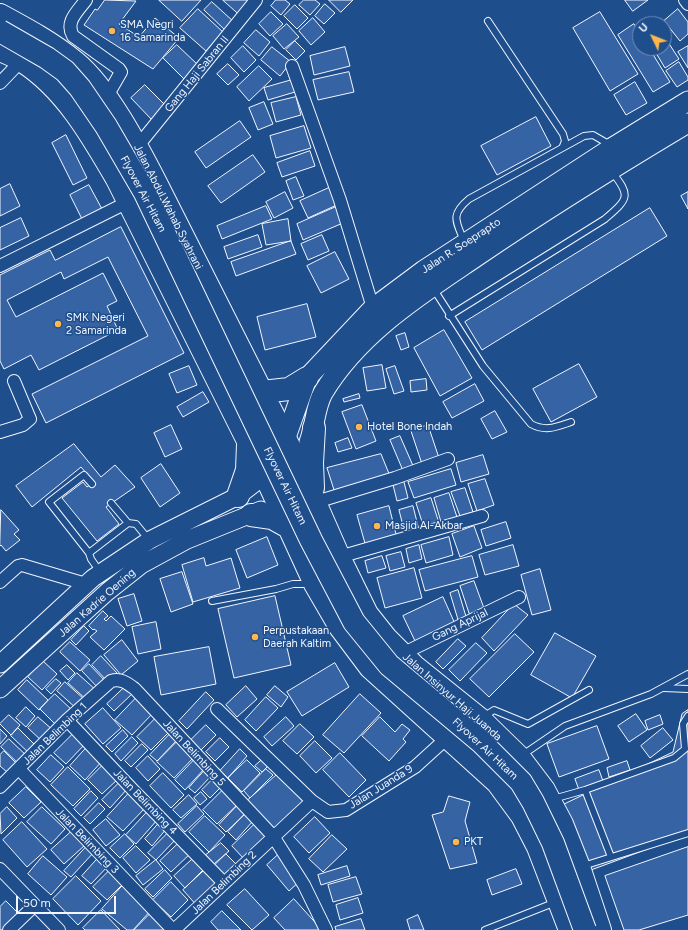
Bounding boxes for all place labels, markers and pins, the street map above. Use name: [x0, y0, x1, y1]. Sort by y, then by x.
place label: SMA Negri 16 Samarinda: [120, 18, 185, 44]
marker: SMA Negri 16 Samarinda: [107, 26, 117, 36]
place label: SMK Negeri 2 Samarinda: [66, 311, 127, 337]
marker: SMK Negeri 2 Samarinda: [53, 319, 63, 329]
place label: Hotel Bone Indah: [367, 420, 452, 434]
marker: Hotel Bone Indah: [354, 422, 364, 432]
place label: Masjid Al-Akbar: [385, 519, 463, 533]
marker: Masjid Al-Akbar: [372, 521, 382, 531]
place label: Perpustakaan Daerah Kaltim: [263, 624, 331, 650]
marker: Perpustakaan Daerah Kaltim: [250, 632, 260, 642]
place label: PKT: [464, 835, 483, 849]
marker: PKT: [451, 837, 461, 847]

